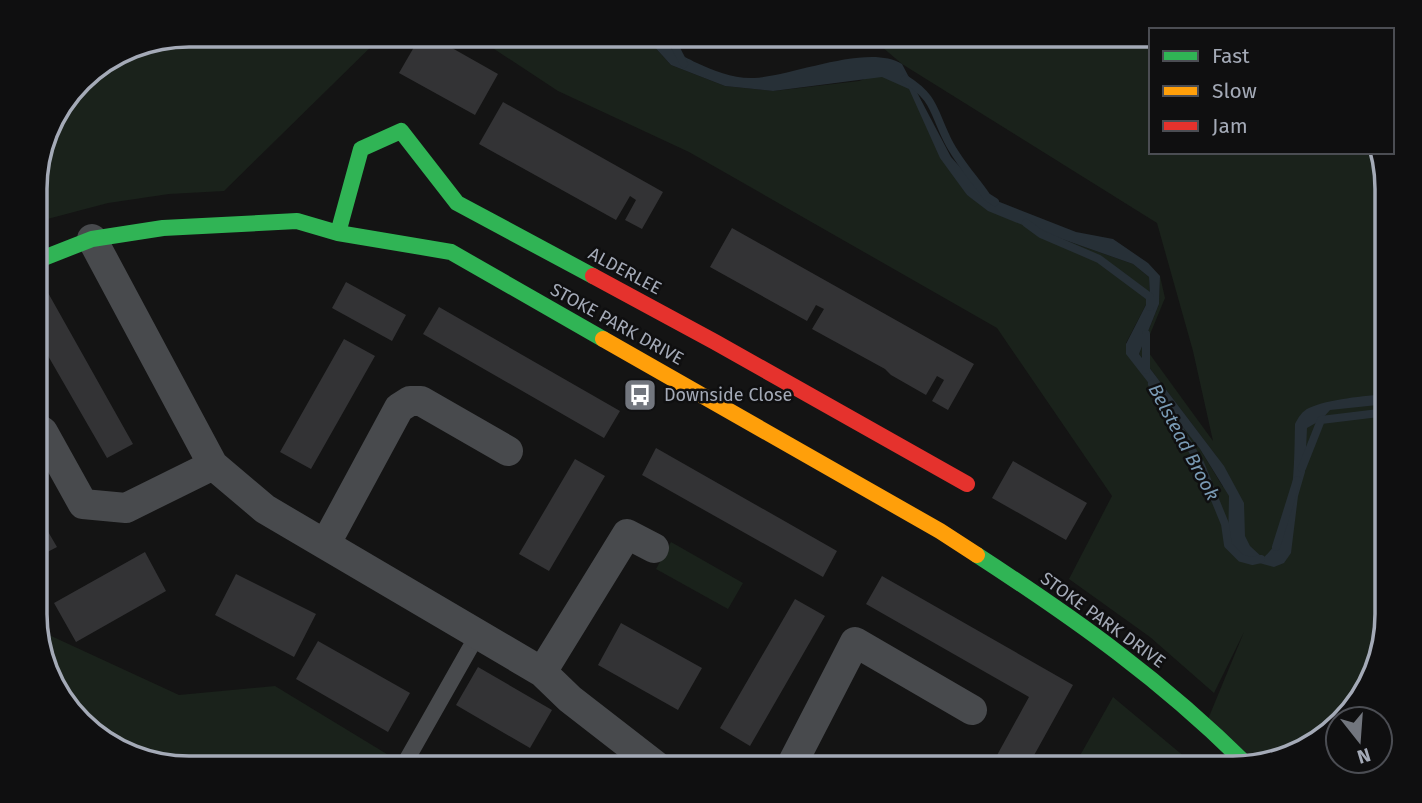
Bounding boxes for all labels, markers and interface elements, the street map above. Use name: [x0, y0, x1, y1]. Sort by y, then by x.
legend: [1149, 28, 1394, 154]
text: Fast: [1212, 43, 1250, 69]
text: Slow: [1212, 78, 1257, 104]
text: Jam: [1212, 113, 1248, 139]
street label: ALDERLEE: [585, 243, 665, 299]
street label: STOKE PARK DRIVE: [547, 278, 687, 370]
bus stop icon: Downside Close: [621, 376, 659, 414]
water label: Belstead Brook: [1144, 380, 1224, 504]
place label: Downside Close: [664, 384, 792, 406]
street label: STOKE PARK DRIVE: [1036, 567, 1170, 673]
north arrow: [1324, 705, 1394, 775]
text: N: [1354, 743, 1373, 769]

